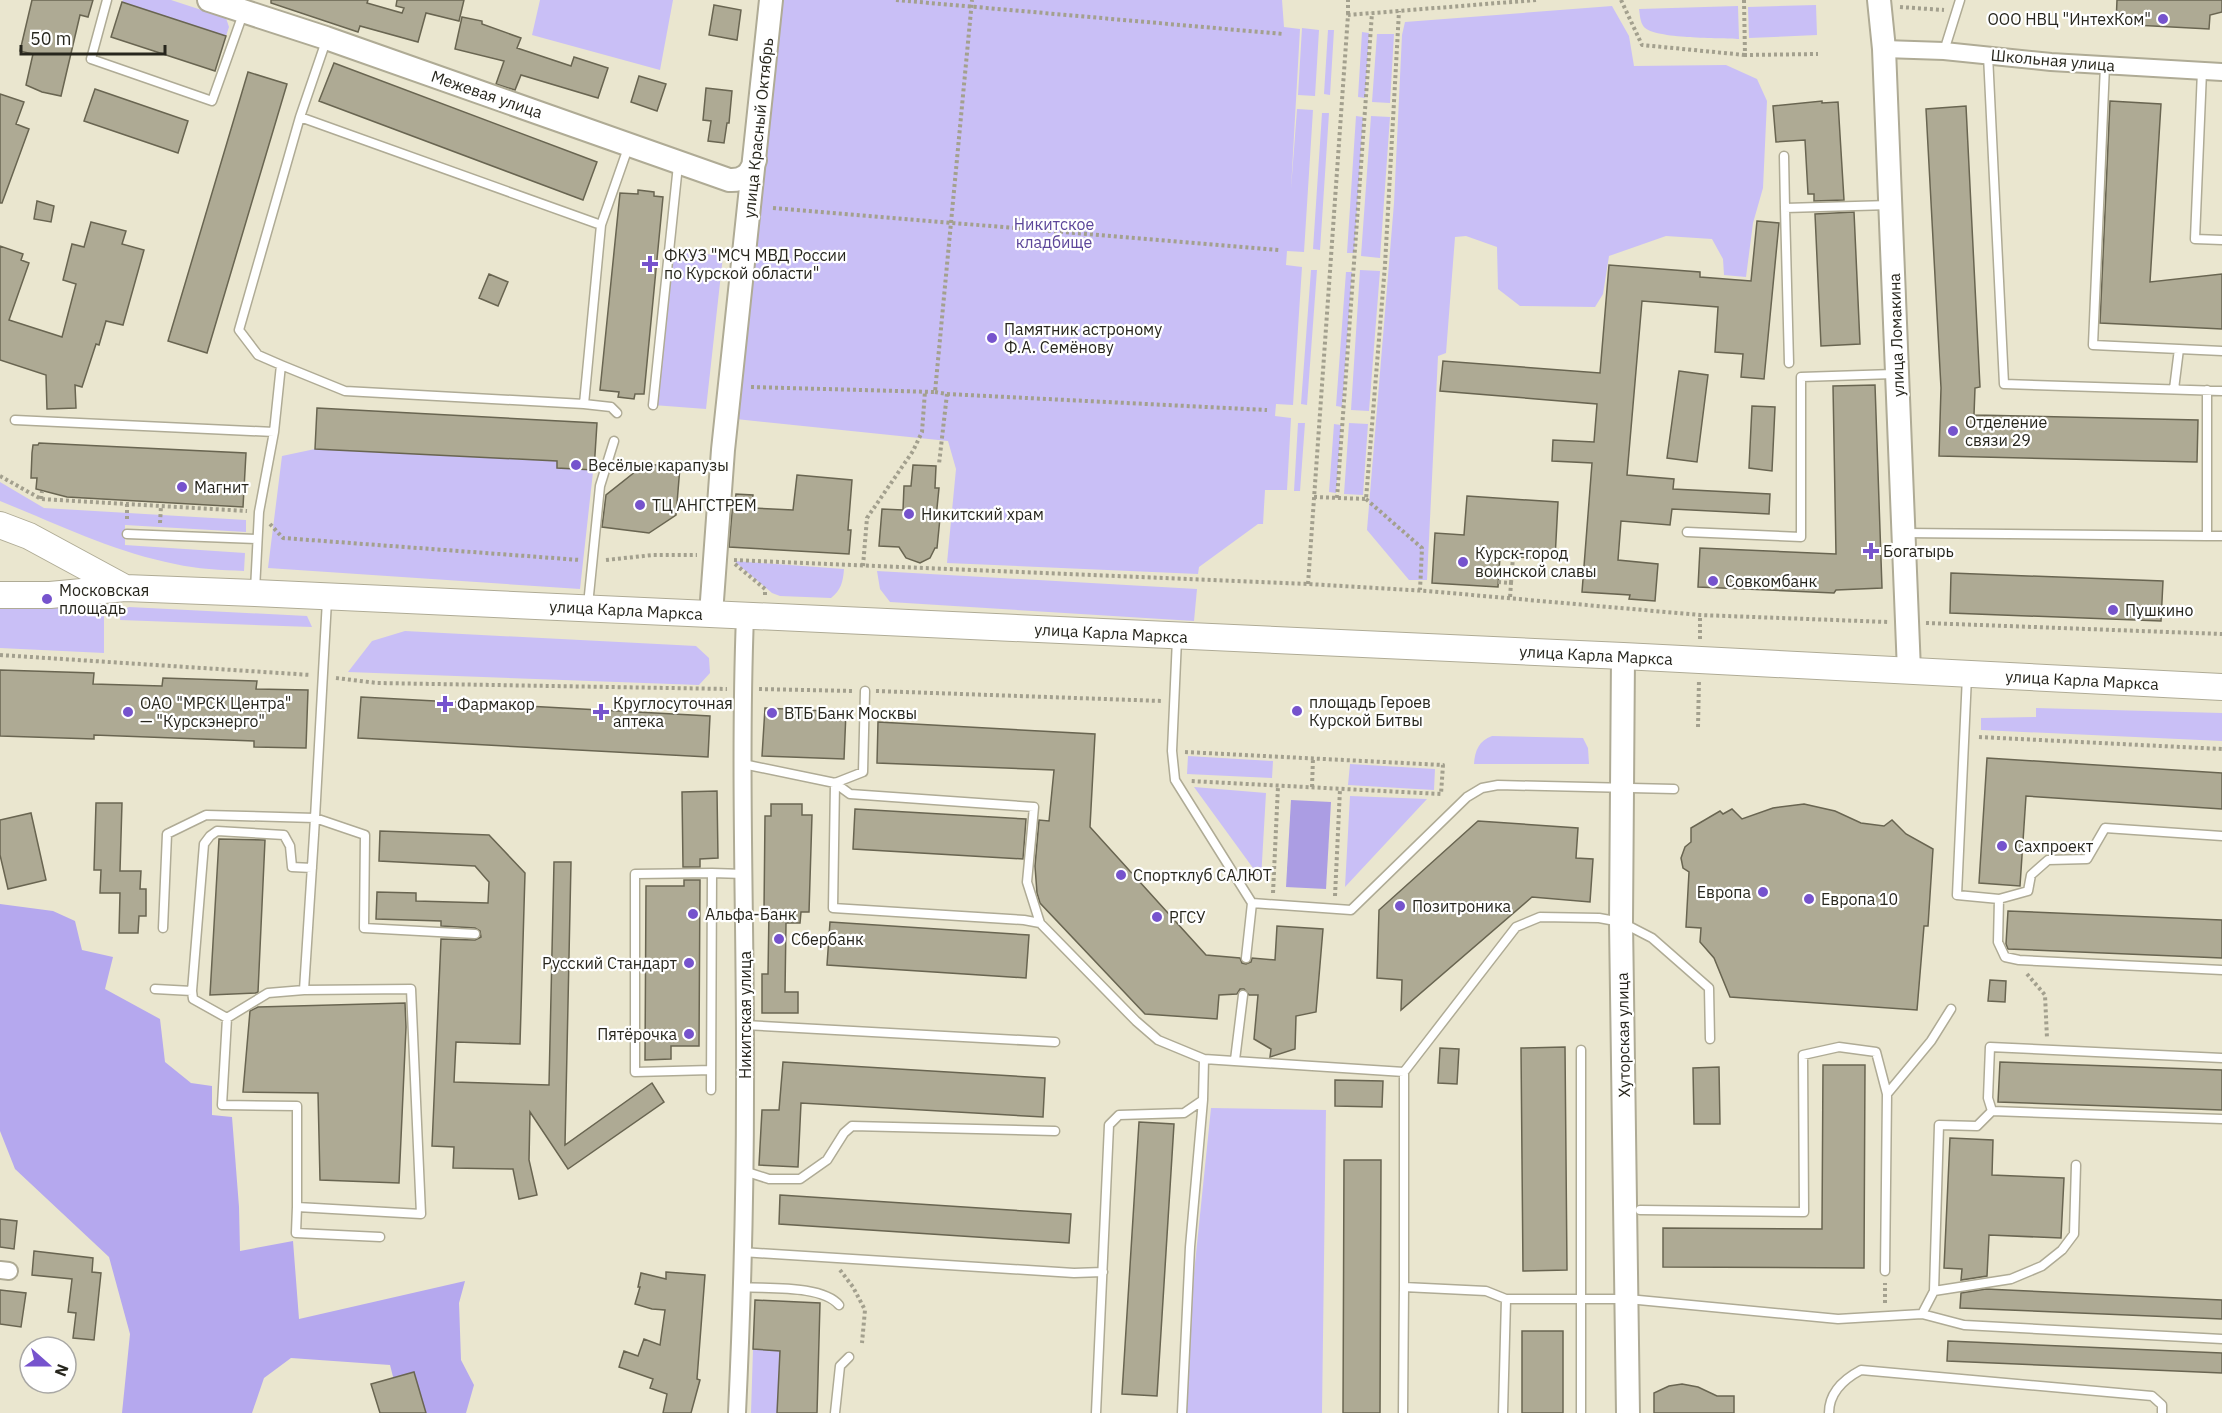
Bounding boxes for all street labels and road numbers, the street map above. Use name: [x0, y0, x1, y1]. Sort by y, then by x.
street label: улица Красный Октябрь: [739, 37, 777, 219]
street label: Школьная улица: [1990, 45, 2116, 75]
street label: Межевая улица: [429, 66, 546, 123]
street label: улица Ломакина: [1884, 272, 1908, 397]
street label: улица Карла Маркса: [549, 596, 704, 624]
street label: улица Карла Маркса: [1034, 619, 1189, 647]
street label: улица Карла Маркса: [1519, 641, 1674, 669]
street label: улица Карла Маркса: [2005, 666, 2160, 694]
street label: Никитская улица: [735, 950, 755, 1079]
street label: Хуторская улица: [1612, 972, 1634, 1098]

